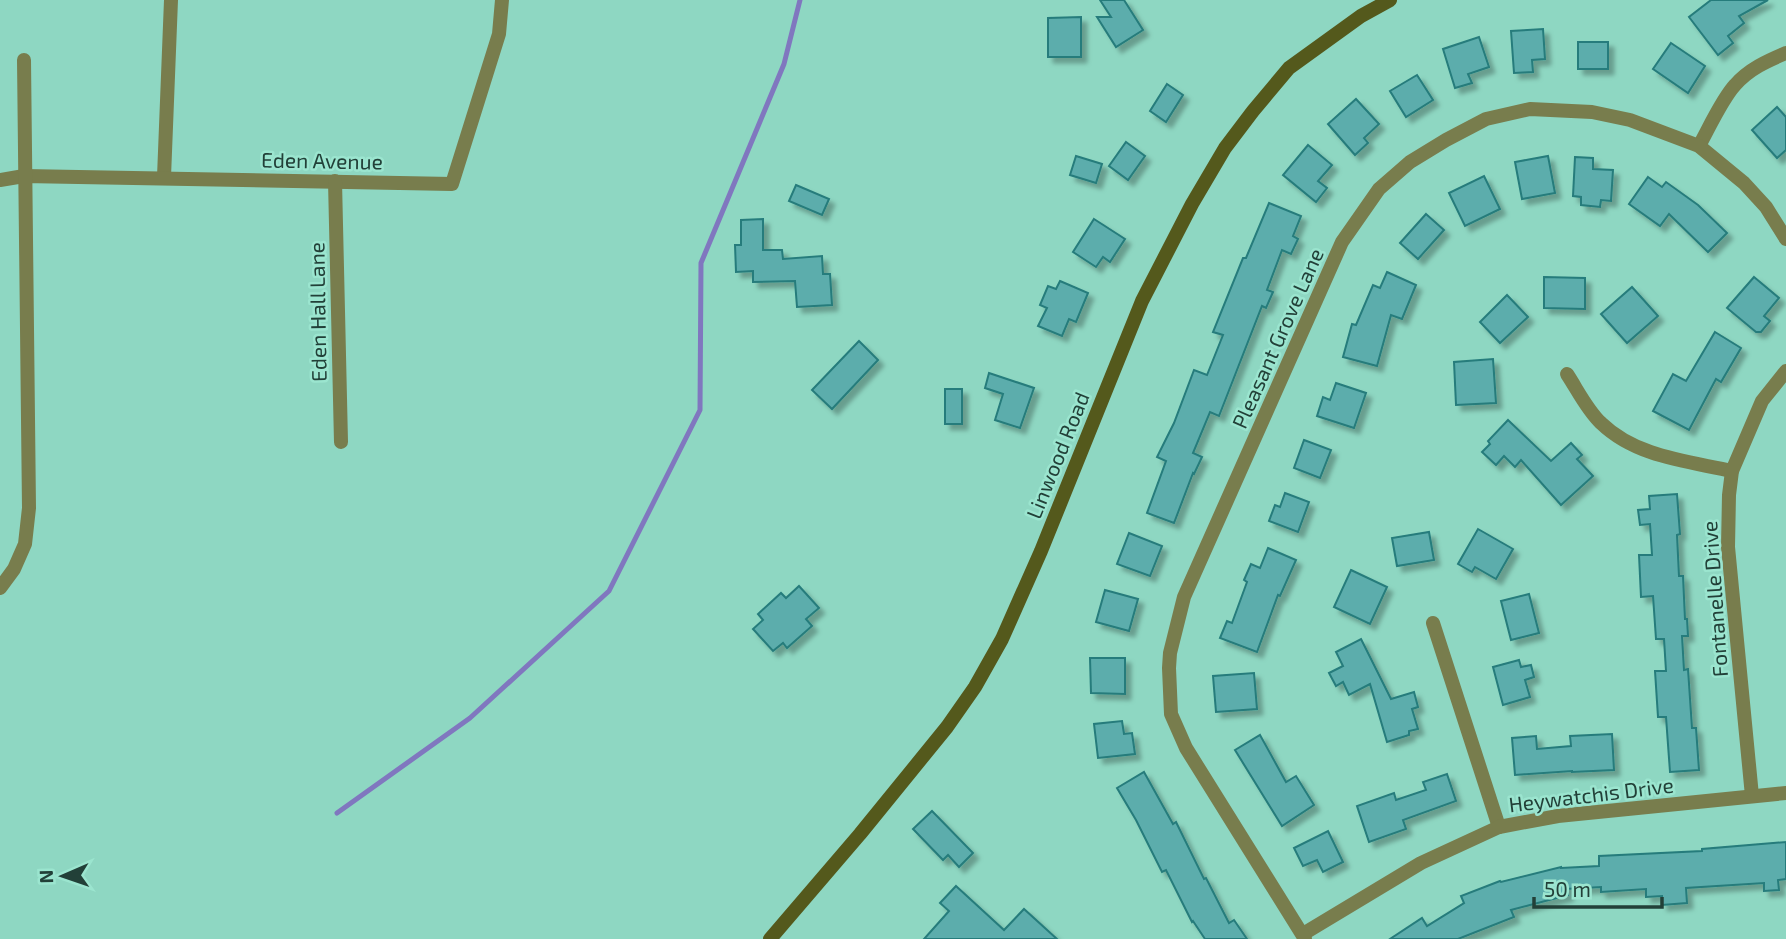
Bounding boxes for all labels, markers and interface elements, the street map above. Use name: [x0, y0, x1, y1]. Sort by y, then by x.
street label: Eden Avenue: [261, 146, 383, 174]
street label: Eden Hall Lane: [303, 242, 331, 382]
street label: Pleasant Grove Lane: [1226, 244, 1328, 432]
street label: Linwood Road: [1020, 388, 1094, 522]
street label: Fontanelle Drive: [1696, 520, 1732, 678]
street label: Heywatchis Drive: [1507, 771, 1675, 817]
north arrow: [28, 841, 98, 911]
scale bar: [1534, 866, 1662, 910]
text: N: [34, 869, 57, 884]
text: 50 m: [1544, 876, 1591, 901]

